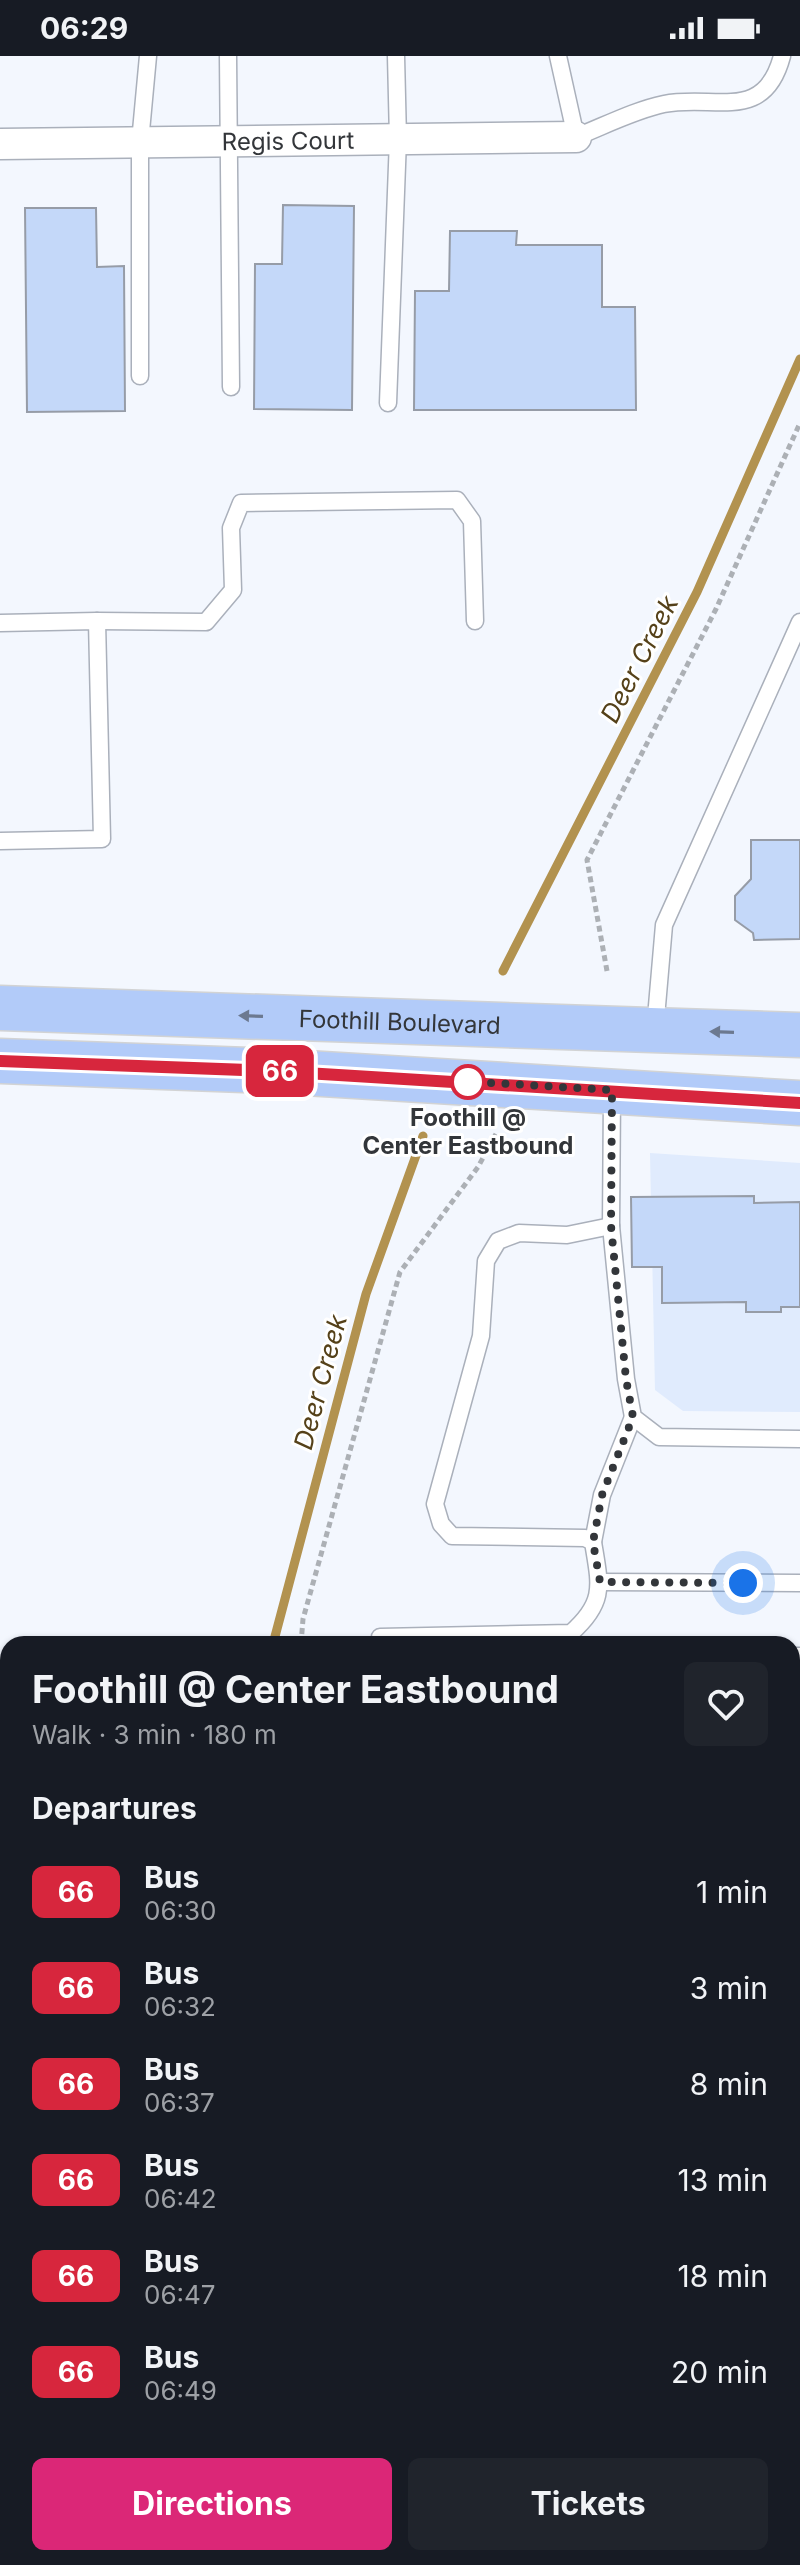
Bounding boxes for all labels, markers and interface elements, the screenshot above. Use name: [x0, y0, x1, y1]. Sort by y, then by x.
text: 06:29: [40, 10, 128, 46]
street label: Regis Court: [222, 125, 355, 156]
water label: Deer Creek: [594, 590, 685, 728]
street label: Foothill Boulevard: [298, 1004, 501, 1039]
one-way arrow: [238, 1009, 263, 1022]
one-way arrow: [709, 1025, 734, 1038]
line badge: 66: [244, 1045, 316, 1097]
text: 66: [262, 1054, 298, 1088]
marker: Foothill @ Center Eastbound: [451, 1065, 485, 1099]
place label: Foothill @ Center Eastbound: [363, 1103, 573, 1160]
water label: Deer Creek: [287, 1310, 353, 1453]
your location: [723, 1563, 763, 1603]
button: heart: [684, 1662, 768, 1746]
text: Foothill @ Center Eastbound: [32, 1666, 559, 1712]
text: Walk · 3 min · 180 m: [32, 1719, 277, 1750]
text: Departures: [32, 1790, 197, 1826]
text: Bus: [144, 1859, 199, 1895]
text: 1 min: [696, 1874, 768, 1910]
text: 66: [58, 1875, 94, 1909]
text: 06:30: [144, 1895, 216, 1926]
text: Bus: [144, 1955, 199, 1991]
text: 3 min: [690, 1970, 768, 2006]
text: 66: [58, 1971, 94, 2005]
text: 06:32: [144, 1991, 216, 2022]
text: Bus: [144, 2051, 199, 2087]
text: 8 min: [690, 2066, 768, 2102]
text: 66: [58, 2067, 94, 2101]
text: 06:37: [144, 2087, 215, 2118]
text: Bus: [144, 2147, 199, 2183]
text: 13 min: [678, 2162, 768, 2198]
text: 66: [58, 2163, 94, 2197]
text: 06:42: [144, 2183, 217, 2214]
text: Bus: [144, 2243, 199, 2279]
text: 18 min: [678, 2258, 768, 2294]
text: 66: [58, 2259, 94, 2293]
text: 06:47: [144, 2279, 216, 2310]
text: Bus: [144, 2339, 199, 2375]
text: 20 min: [671, 2354, 768, 2390]
text: 66: [58, 2355, 94, 2389]
text: 06:49: [144, 2375, 217, 2406]
button: Directions: [32, 2458, 392, 2550]
button: Tickets: [408, 2458, 768, 2550]

